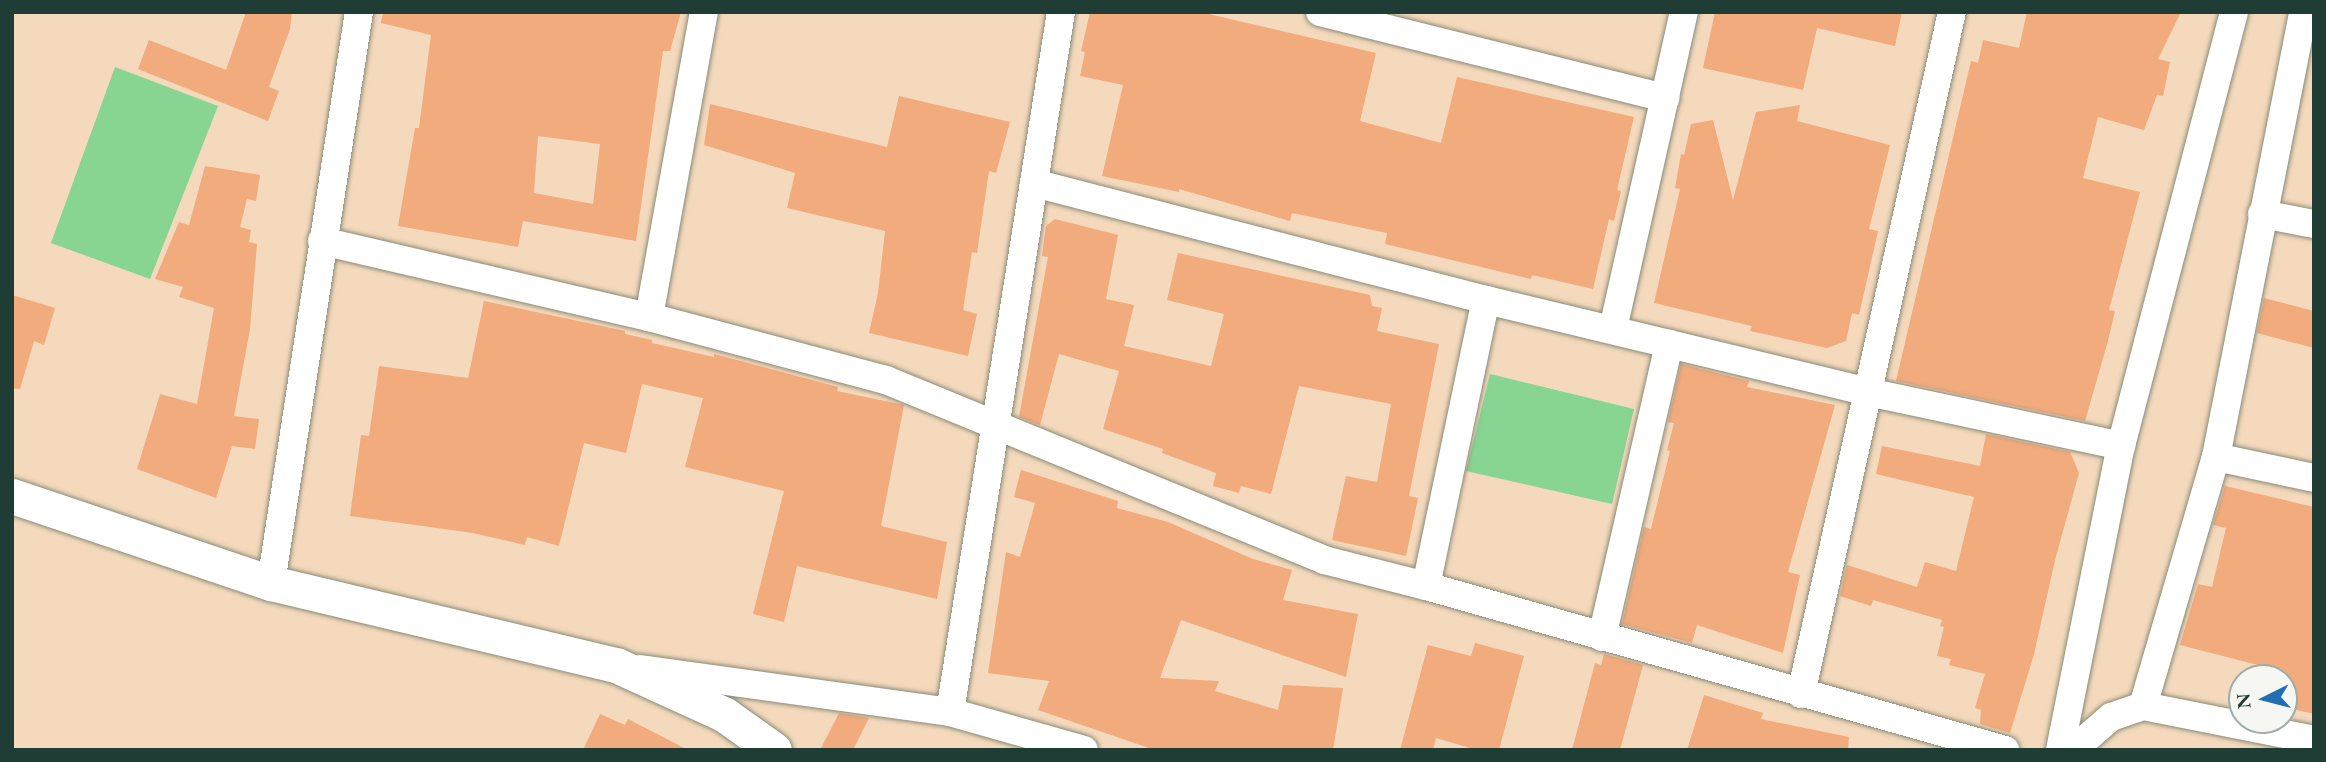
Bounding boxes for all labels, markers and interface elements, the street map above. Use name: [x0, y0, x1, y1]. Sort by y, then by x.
north arrow: [2228, 664, 2298, 734]
text: N: [2230, 692, 2257, 710]

